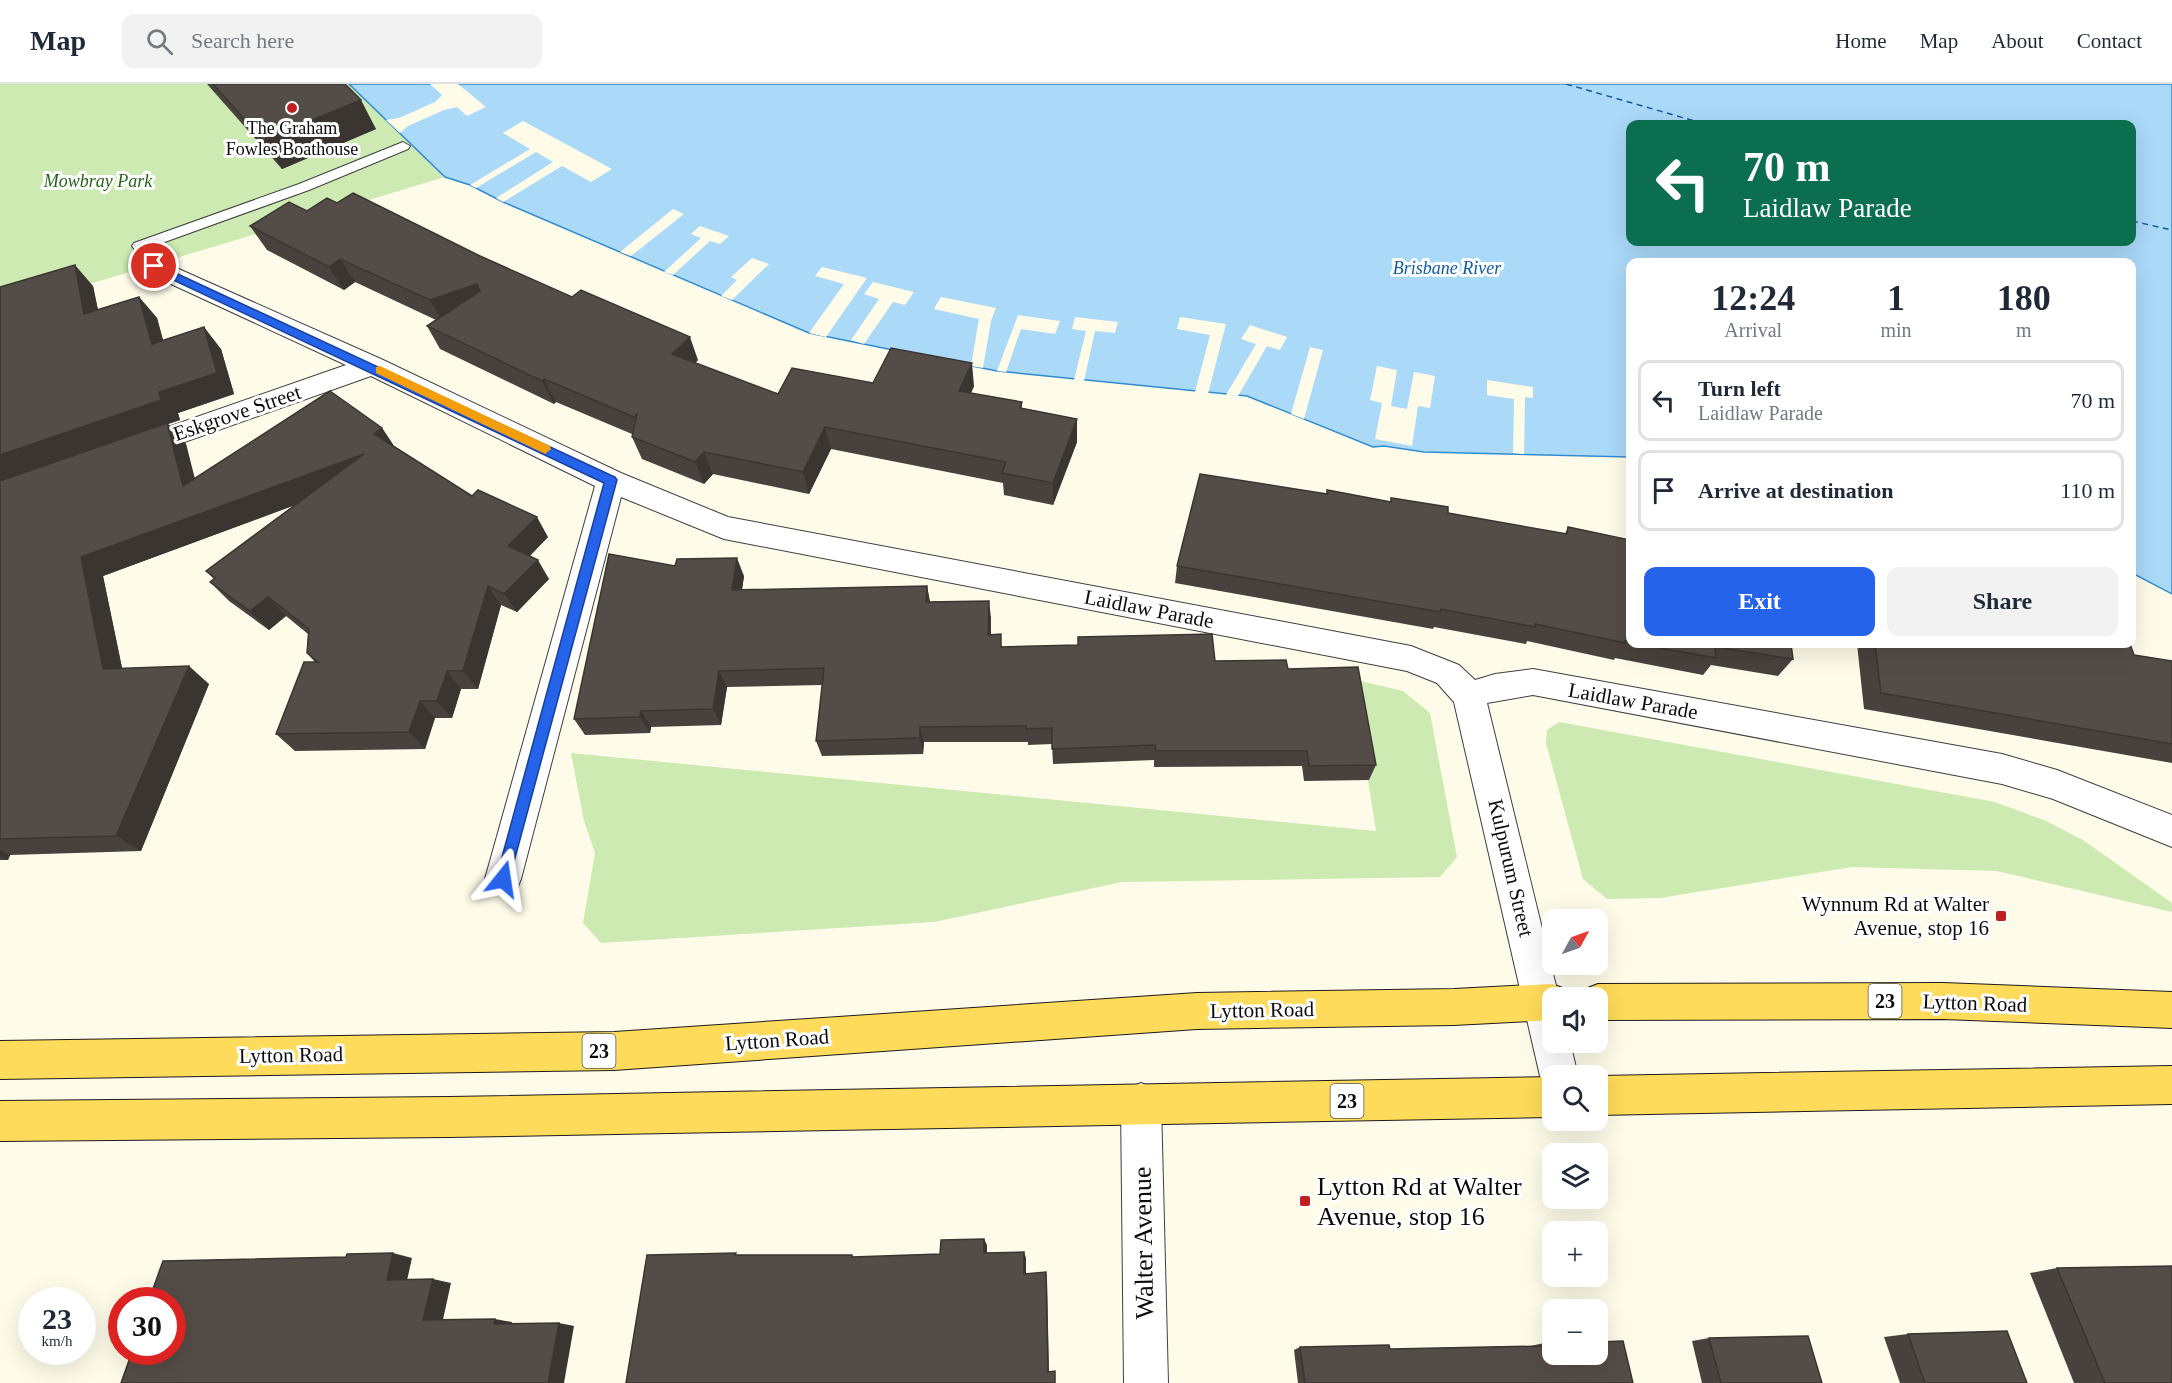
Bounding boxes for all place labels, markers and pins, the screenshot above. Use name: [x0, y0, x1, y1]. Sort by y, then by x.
marker: The Graham Fowles Boathouse: [285, 101, 299, 115]
place label: The Graham Fowles Boathouse: [226, 118, 358, 159]
pin: [128, 240, 179, 291]
place label: Wynnum Rd at Walter Avenue, stop 16: [1802, 892, 1989, 940]
marker: Wynnum Rd at Walter Avenue, stop 16: [1994, 909, 2008, 923]
place label: Lytton Rd at Walter Avenue, stop 16: [1317, 1172, 1522, 1231]
marker: Lytton Rd at Walter Avenue, stop 16: [1298, 1194, 1312, 1208]

